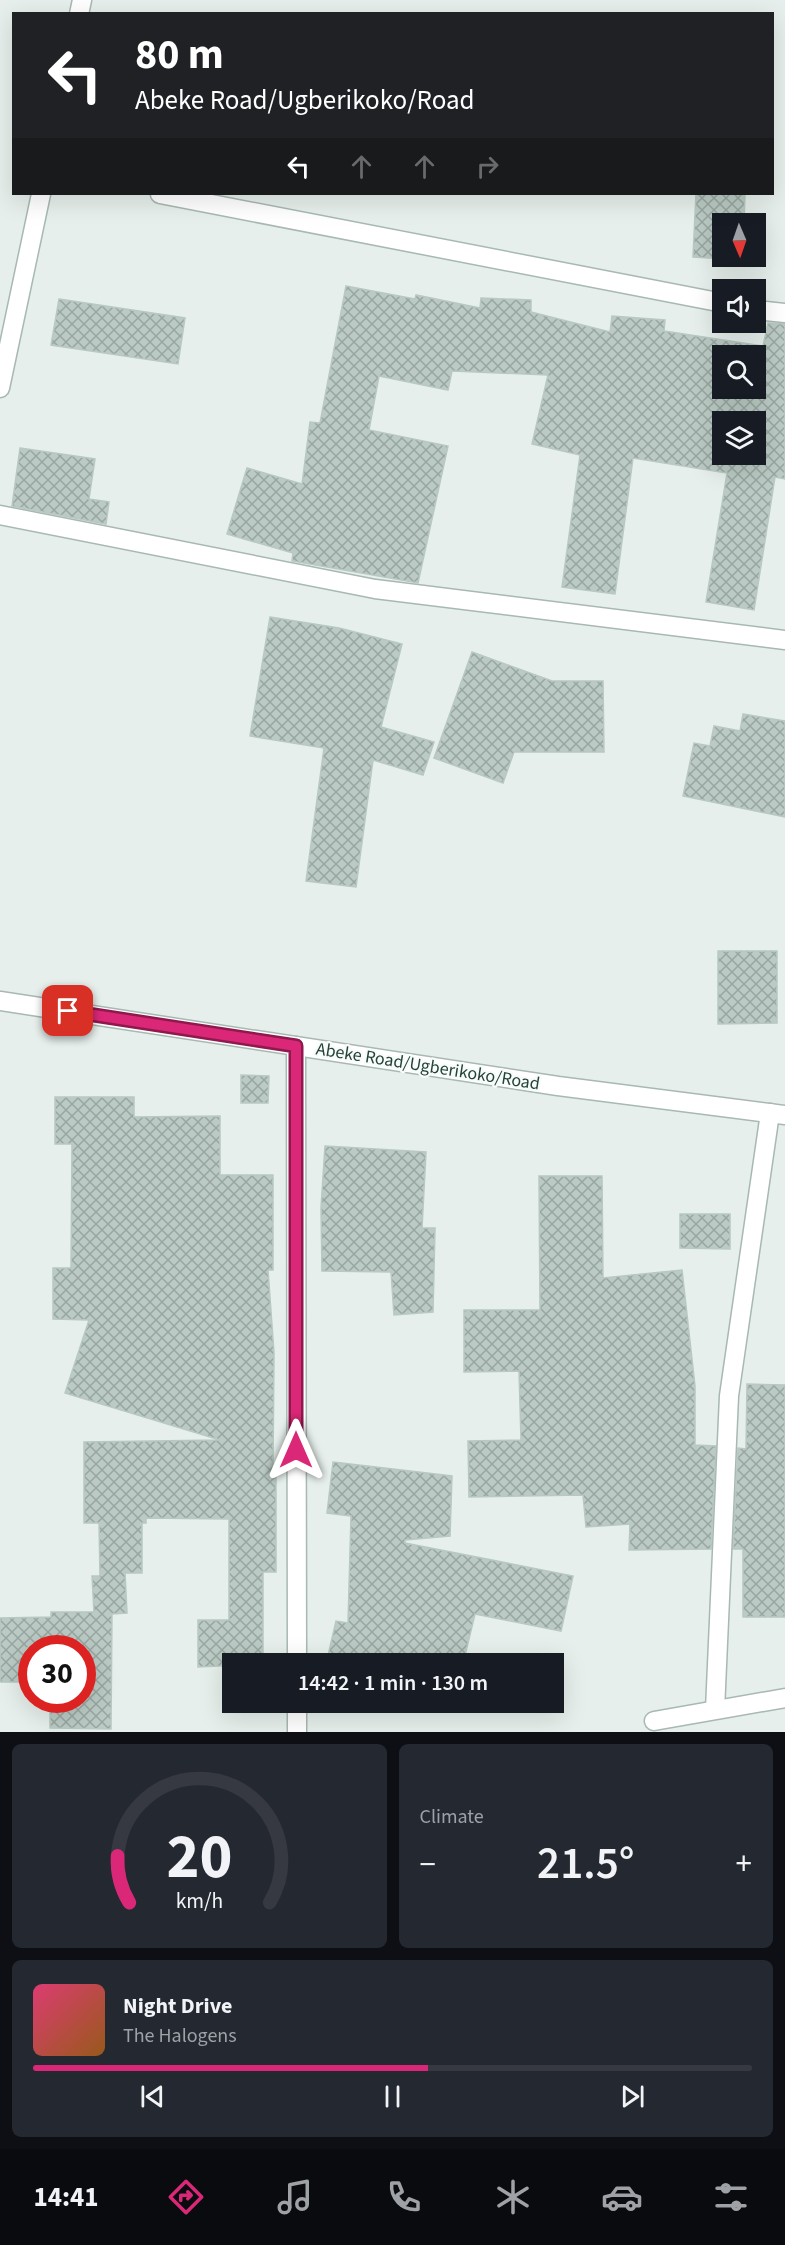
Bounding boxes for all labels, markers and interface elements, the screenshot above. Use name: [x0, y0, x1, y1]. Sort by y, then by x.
text: 80 m: [135, 25, 224, 85]
icon: left: [36, 36, 114, 114]
text: Abeke Road/Ugberikoko/Road: [135, 81, 475, 120]
icon: left: [282, 150, 315, 183]
icon: ahead: [345, 150, 378, 183]
icon: ahead: [408, 150, 441, 183]
icon: right: [471, 150, 504, 183]
north arrow: [712, 213, 766, 267]
map controls: [712, 213, 766, 465]
button: sound: [712, 279, 766, 333]
button: search: [712, 345, 766, 399]
button: layers: [712, 411, 766, 465]
pin: [42, 985, 93, 1036]
icon: arrive: [51, 994, 84, 1027]
street label: Abeke Road/Ugberikoko/Road: [314, 1036, 542, 1097]
position arrow: [264, 1418, 328, 1482]
speed limit sign: 30: [18, 1635, 96, 1713]
text: 14:42 · 1 min · 130 m: [298, 1667, 488, 1699]
text: Climate: [420, 1803, 484, 1831]
text: 20: [166, 1813, 232, 1902]
text: 21.5°: [537, 1832, 634, 1896]
text: −: [420, 1841, 436, 1888]
text: +: [736, 1841, 752, 1888]
text: km/h: [175, 1886, 223, 1917]
text: Night Drive: [123, 1990, 232, 2022]
text: The Halogens: [123, 2022, 237, 2050]
icon: previous: [136, 2080, 169, 2113]
icon: pause: [376, 2080, 409, 2113]
icon: next: [616, 2080, 649, 2113]
icon: directions: [165, 2176, 207, 2218]
icon: music: [274, 2176, 316, 2218]
icon: phone: [383, 2176, 425, 2218]
icon: climate: [492, 2176, 534, 2218]
icon: car: [601, 2176, 643, 2218]
icon: filters: [710, 2176, 752, 2218]
text: 14:41: [33, 2178, 99, 2217]

